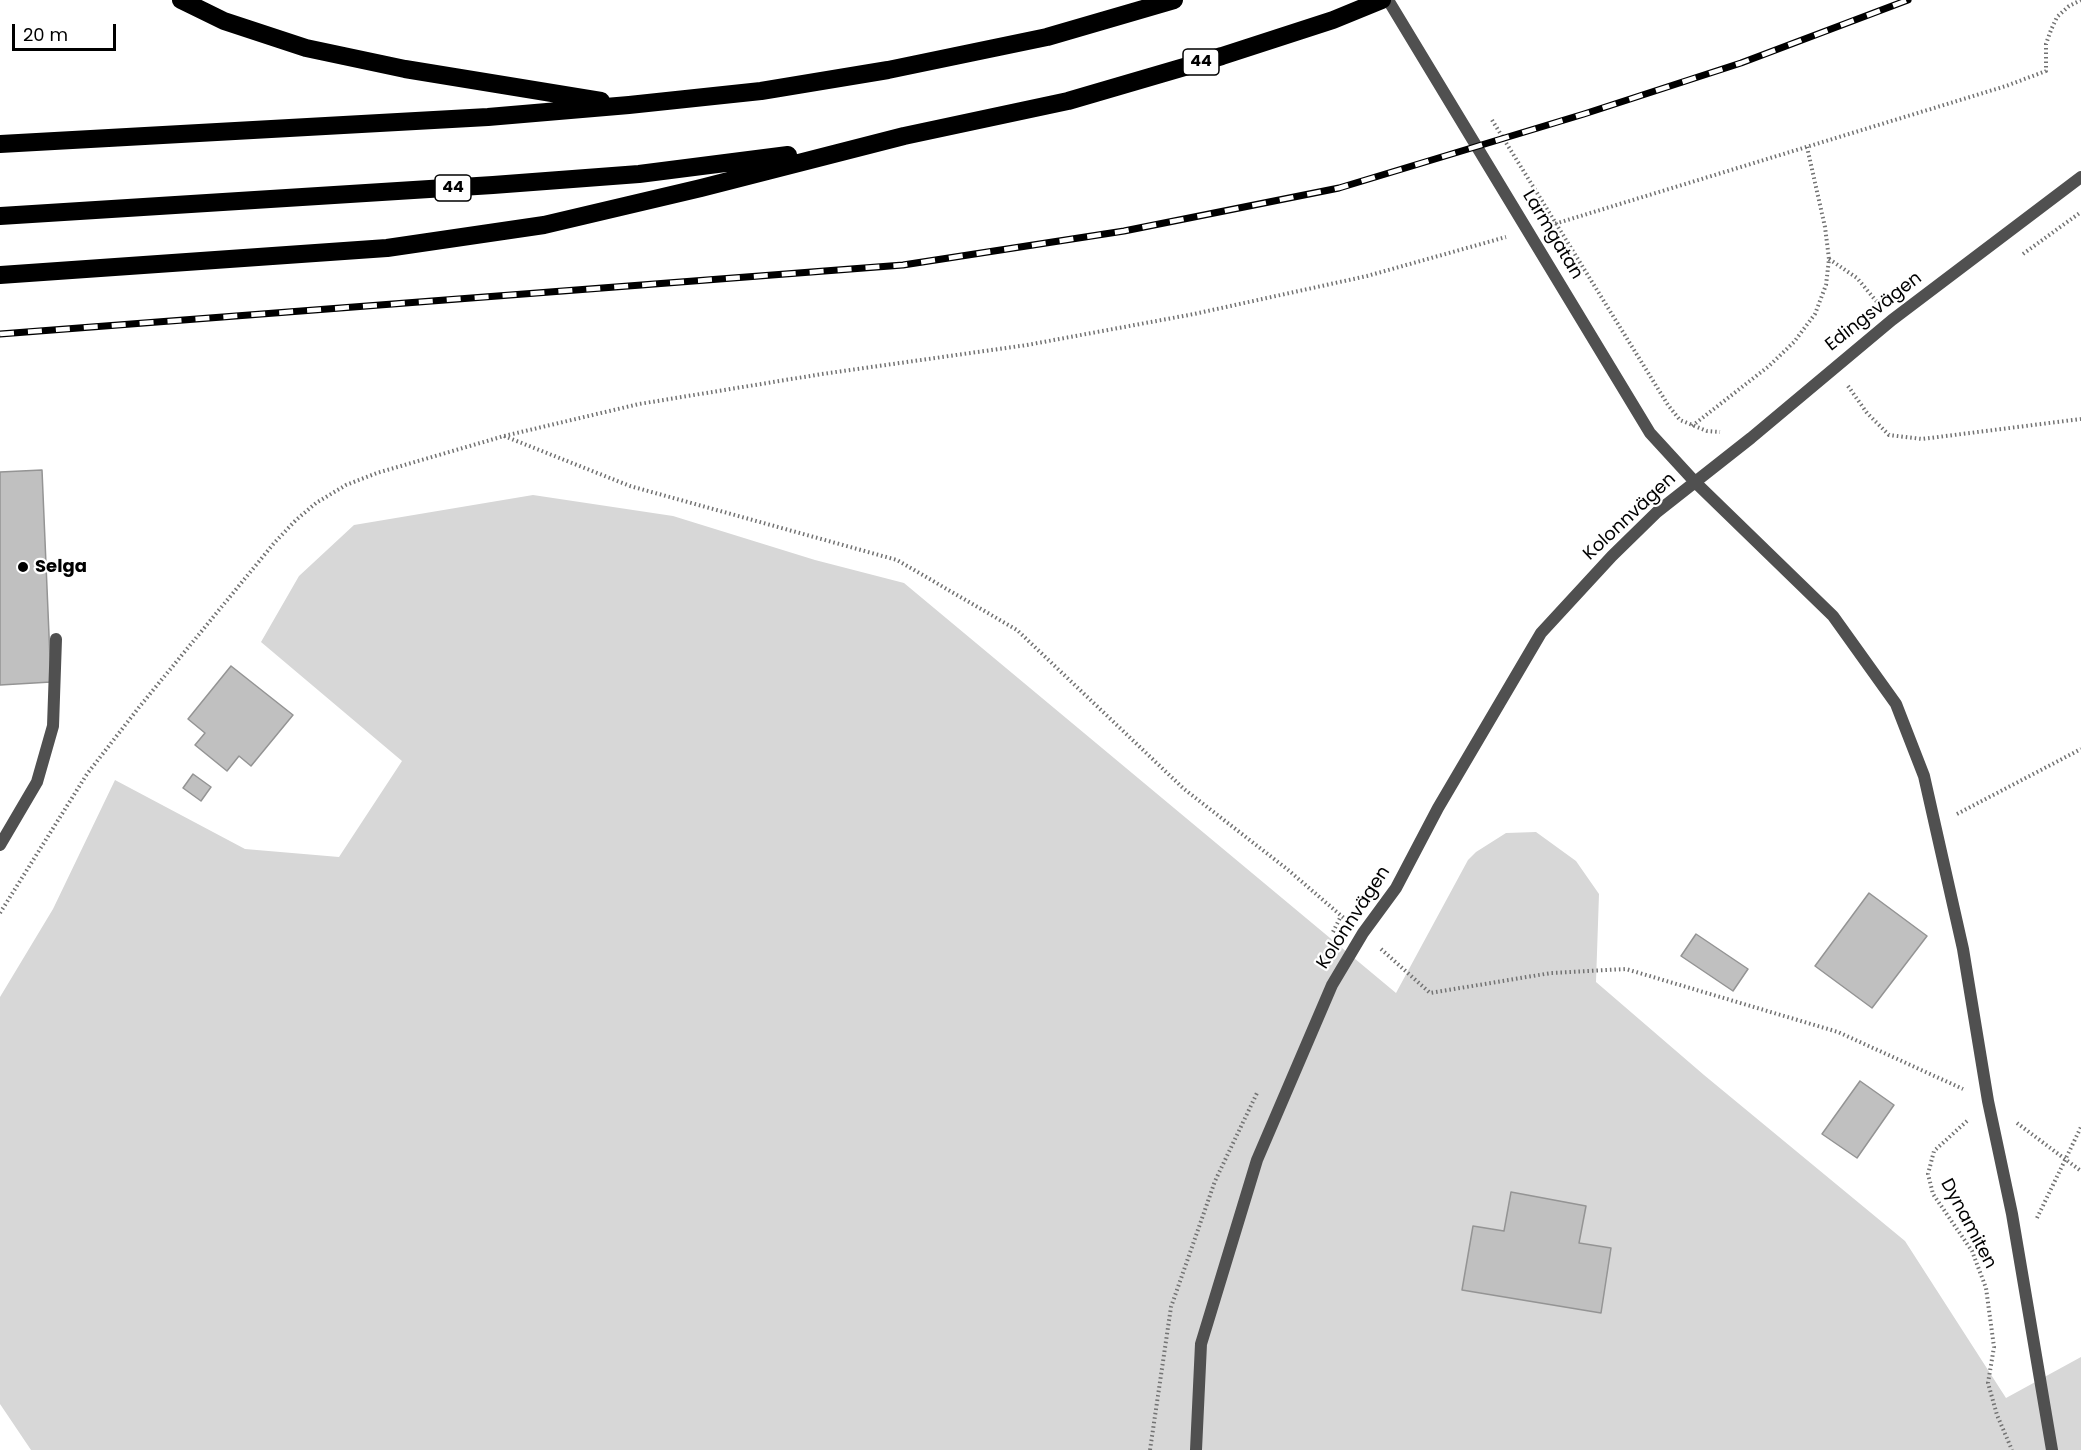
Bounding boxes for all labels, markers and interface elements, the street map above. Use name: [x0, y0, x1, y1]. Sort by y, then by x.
scale bar: [15, 12, 118, 50]
text: 20 m: [23, 22, 68, 47]
road number: 44: [1183, 49, 1219, 75]
road number: 44: [435, 175, 471, 201]
street label: Larmgatan: [1517, 187, 1587, 283]
street label: Edingsvägen: [1822, 268, 1926, 356]
street label: Kolonnvägen: [1579, 469, 1681, 565]
place label: Selga: [35, 556, 87, 578]
marker: Selga: [16, 560, 30, 574]
street label: Kolonnvägen: [1313, 862, 1395, 974]
street label: Dynamiten: [1935, 1175, 2001, 1273]

